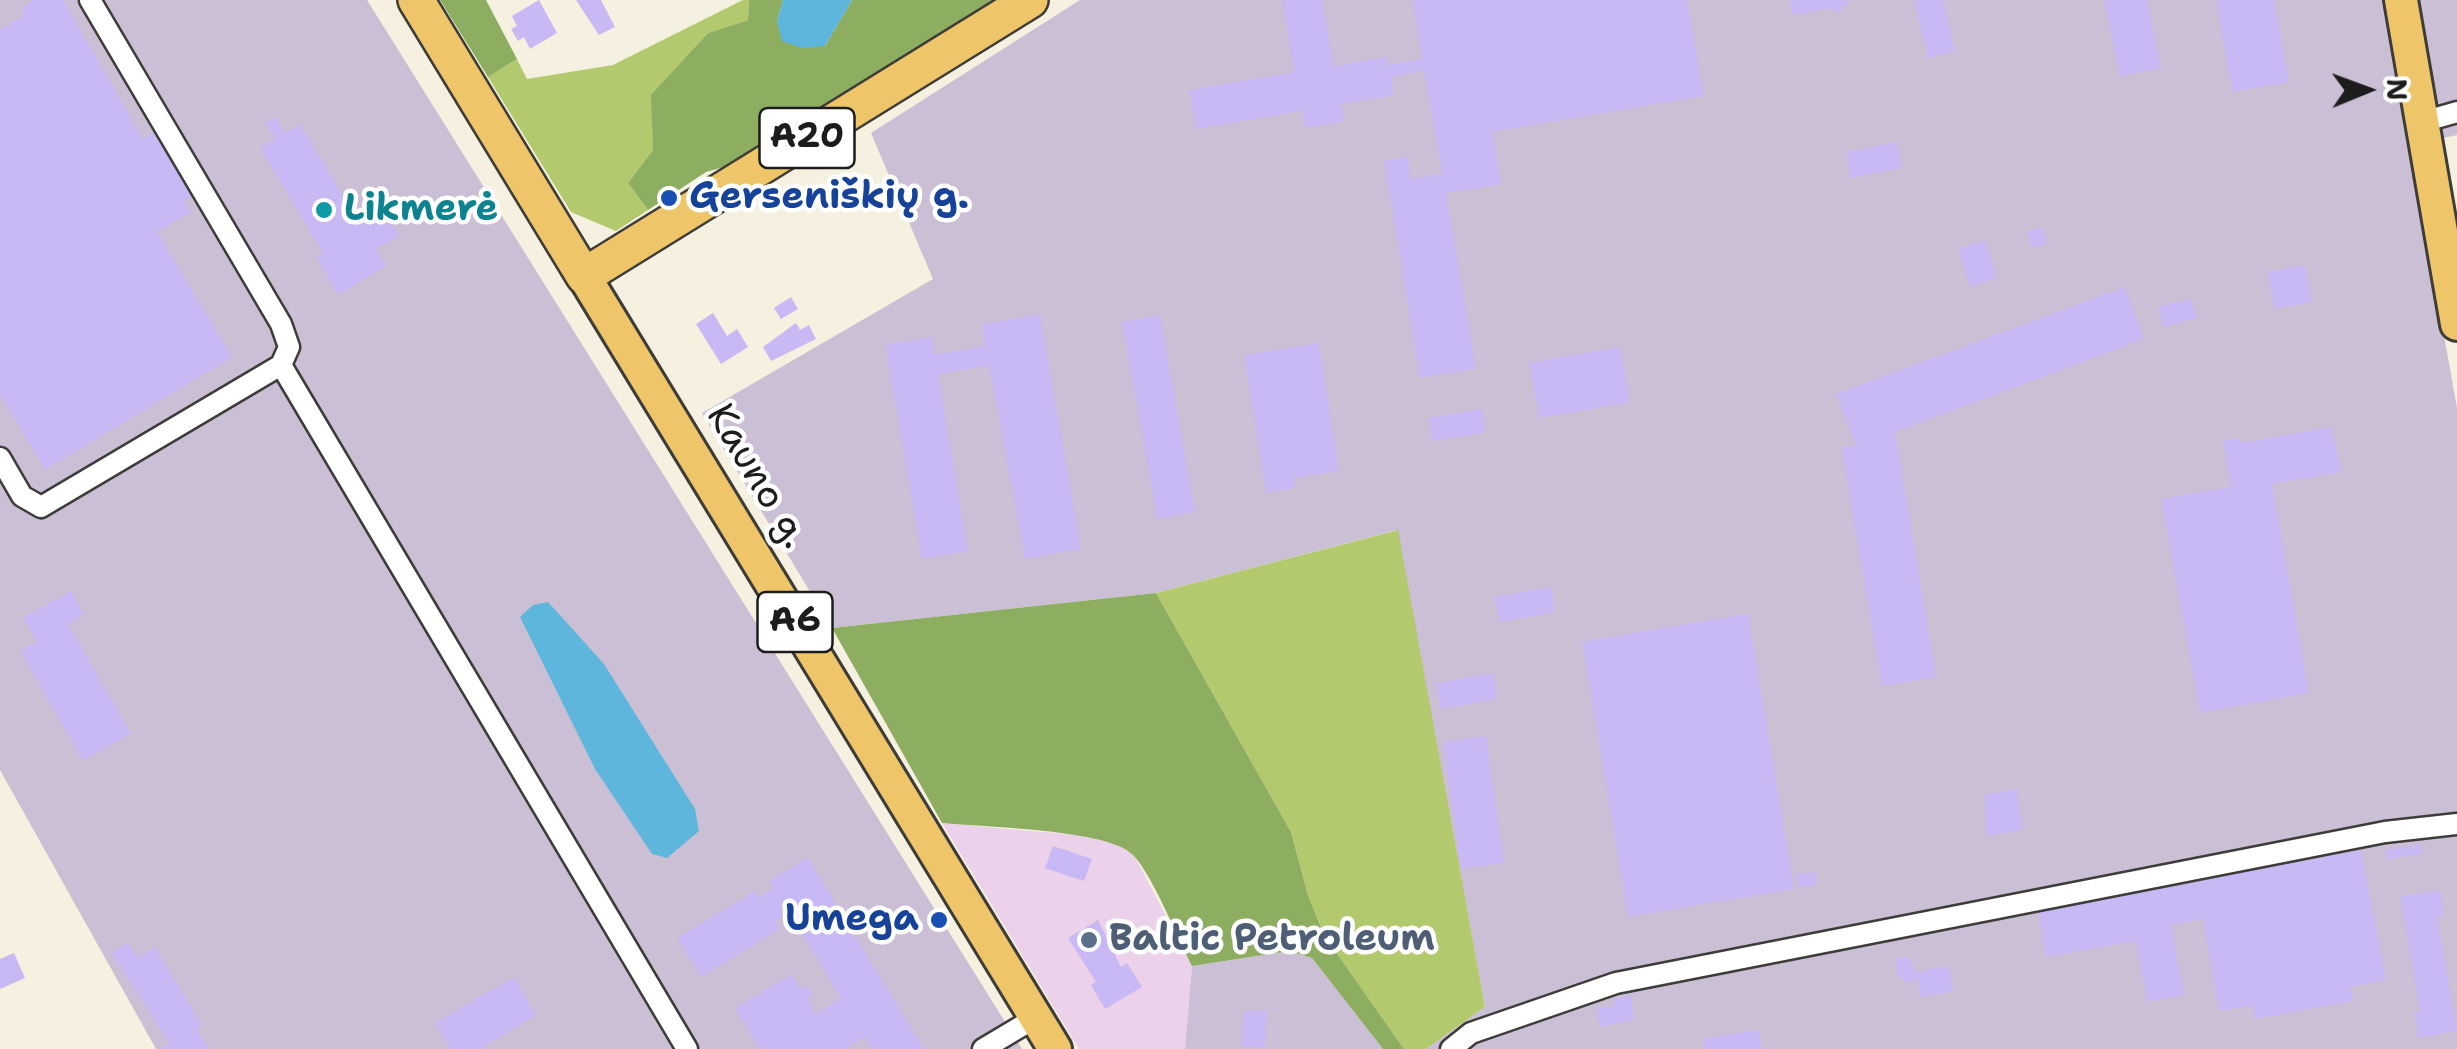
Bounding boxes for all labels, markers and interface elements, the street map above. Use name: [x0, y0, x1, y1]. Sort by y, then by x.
north arrow: [2317, 40, 2417, 140]
text: N: [2378, 78, 2416, 101]
road number: A20: [760, 108, 854, 168]
place label: Gerseniškių g.: [689, 175, 969, 221]
place label: Likmerė: [344, 187, 498, 233]
marker: Gerseniškių g.: [658, 187, 680, 209]
marker: Likmerė: [313, 199, 335, 221]
street label: Kauno g.: [695, 397, 817, 557]
road number: A6: [758, 592, 832, 652]
place label: Umega: [785, 897, 919, 943]
marker: Umega: [928, 909, 950, 931]
place label: Baltic Petroleum: [1109, 917, 1435, 963]
marker: Baltic Petroleum: [1078, 929, 1100, 951]

